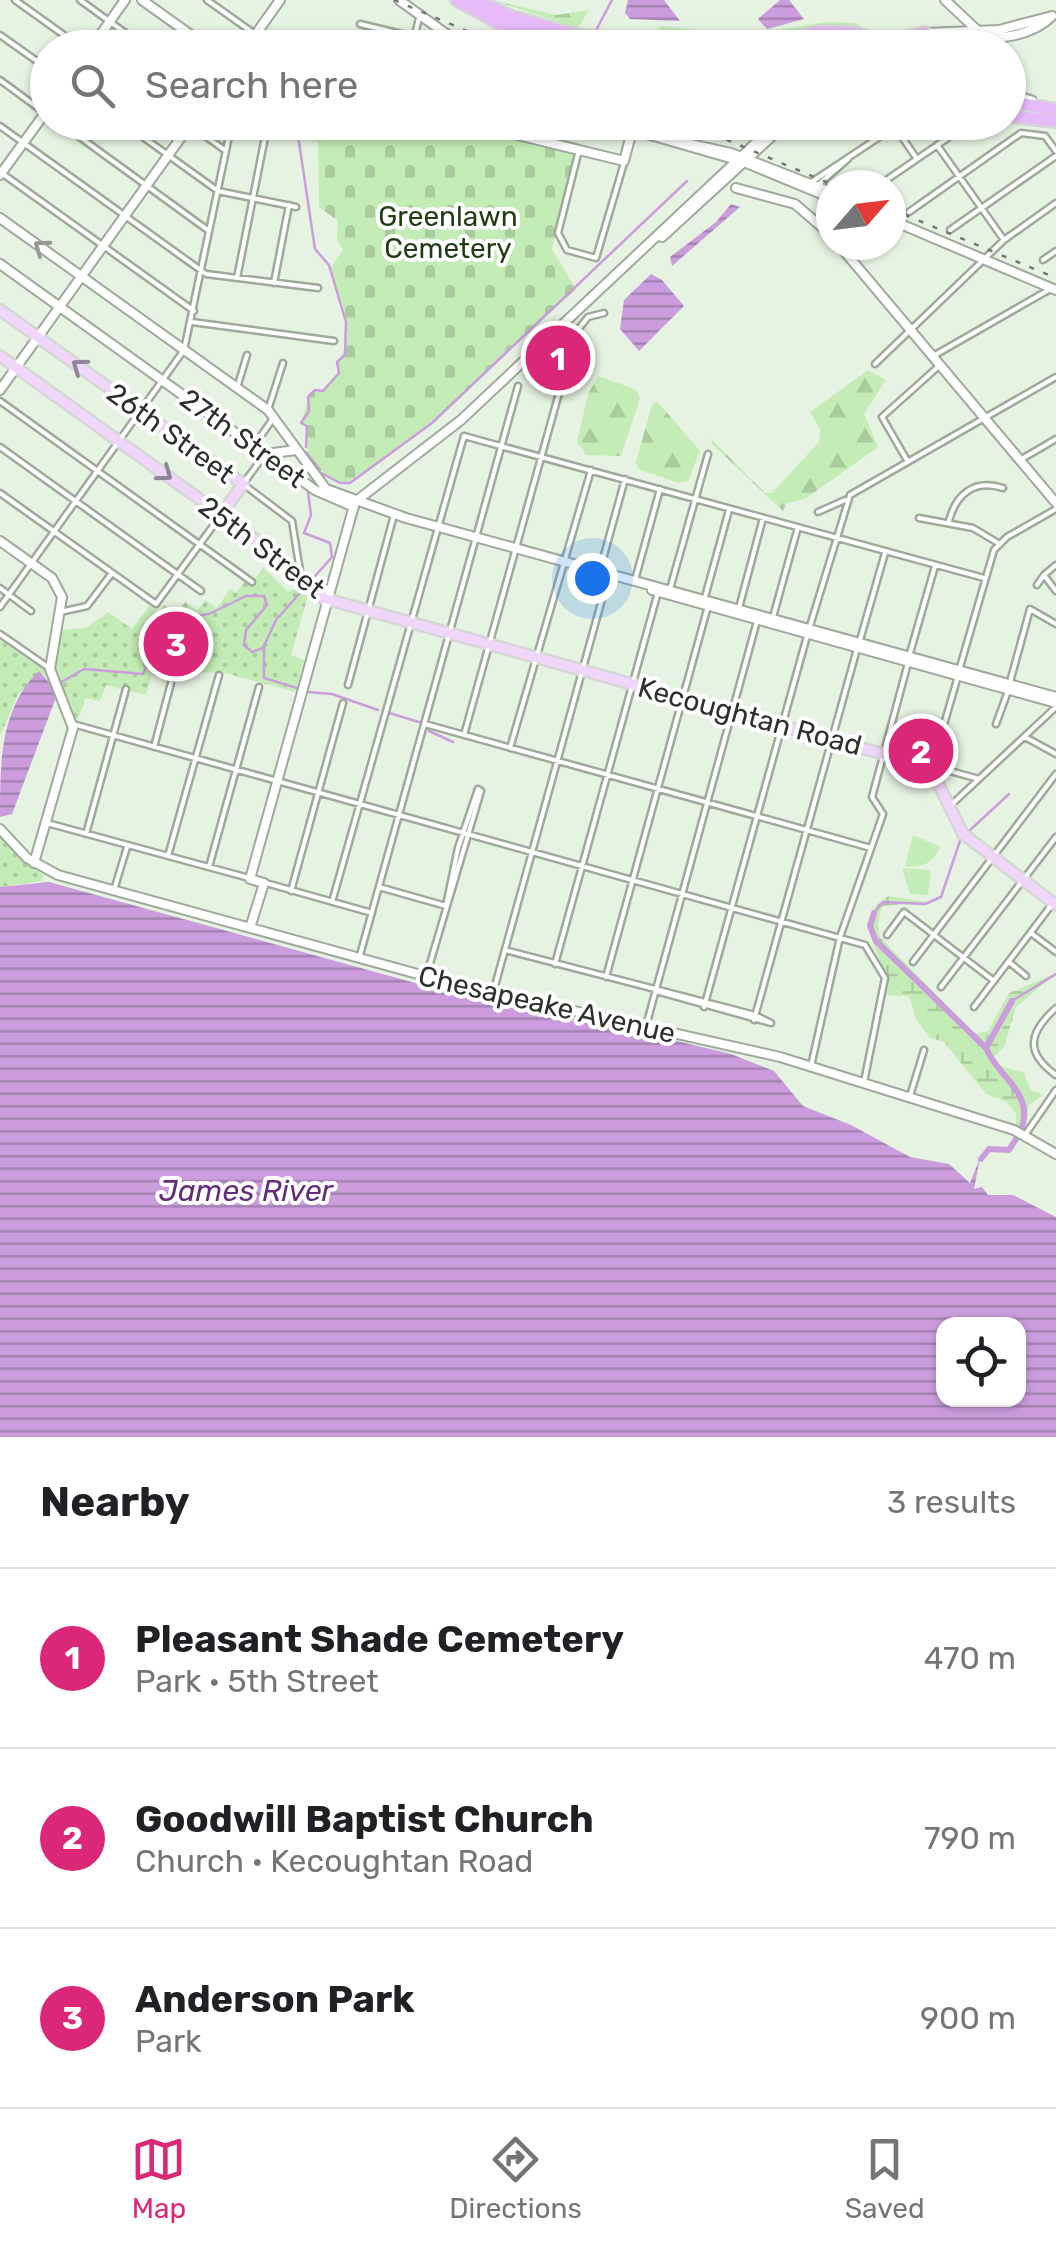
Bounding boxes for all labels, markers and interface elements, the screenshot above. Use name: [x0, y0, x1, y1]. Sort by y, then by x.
search box: [30, 30, 1026, 140]
icon: search: [65, 58, 120, 113]
text: Search here: [145, 62, 358, 108]
north arrow: [816, 170, 906, 260]
park label: Greenlawn Cemetery: [378, 200, 518, 265]
one-way arrow: [34, 241, 52, 259]
pin: 1: [526, 320, 590, 396]
one-way arrow: [71, 360, 90, 378]
street label: 26th Street: [101, 376, 241, 491]
street label: 27th Street: [174, 382, 312, 495]
one-way arrow: [154, 462, 172, 480]
street label: 25th Street: [192, 489, 331, 605]
your location: [567, 553, 618, 604]
pin: 3: [144, 606, 208, 682]
street label: Kecoughtan Road: [634, 671, 865, 762]
pin: 2: [888, 714, 954, 788]
street label: Chesapeake Avenue: [415, 959, 679, 1050]
water label: James River: [159, 1173, 334, 1209]
map controls: [936, 1317, 1026, 1407]
button: locate: [936, 1317, 1026, 1407]
text: Nearby: [40, 1477, 190, 1527]
text: 3 results: [887, 1483, 1016, 1521]
text: Pleasant Shade Cemetery: [135, 1616, 624, 1662]
text: 1: [65, 1639, 80, 1677]
text: 470 m: [924, 1639, 1016, 1677]
text: Park · 5th Street: [135, 1662, 379, 1700]
text: Goodwill Baptist Church: [135, 1796, 594, 1842]
text: 2: [62, 1819, 83, 1857]
text: 790 m: [924, 1819, 1016, 1857]
text: Church · Kecoughtan Road: [135, 1842, 533, 1880]
text: Anderson Park: [135, 1976, 414, 2022]
text: 3: [62, 1999, 83, 2037]
text: 900 m: [920, 1999, 1016, 2037]
text: Park: [135, 2022, 202, 2060]
tab: Map: [131, 2132, 186, 2225]
tab: Directions: [449, 2132, 582, 2225]
tab: Saved: [845, 2132, 925, 2225]

